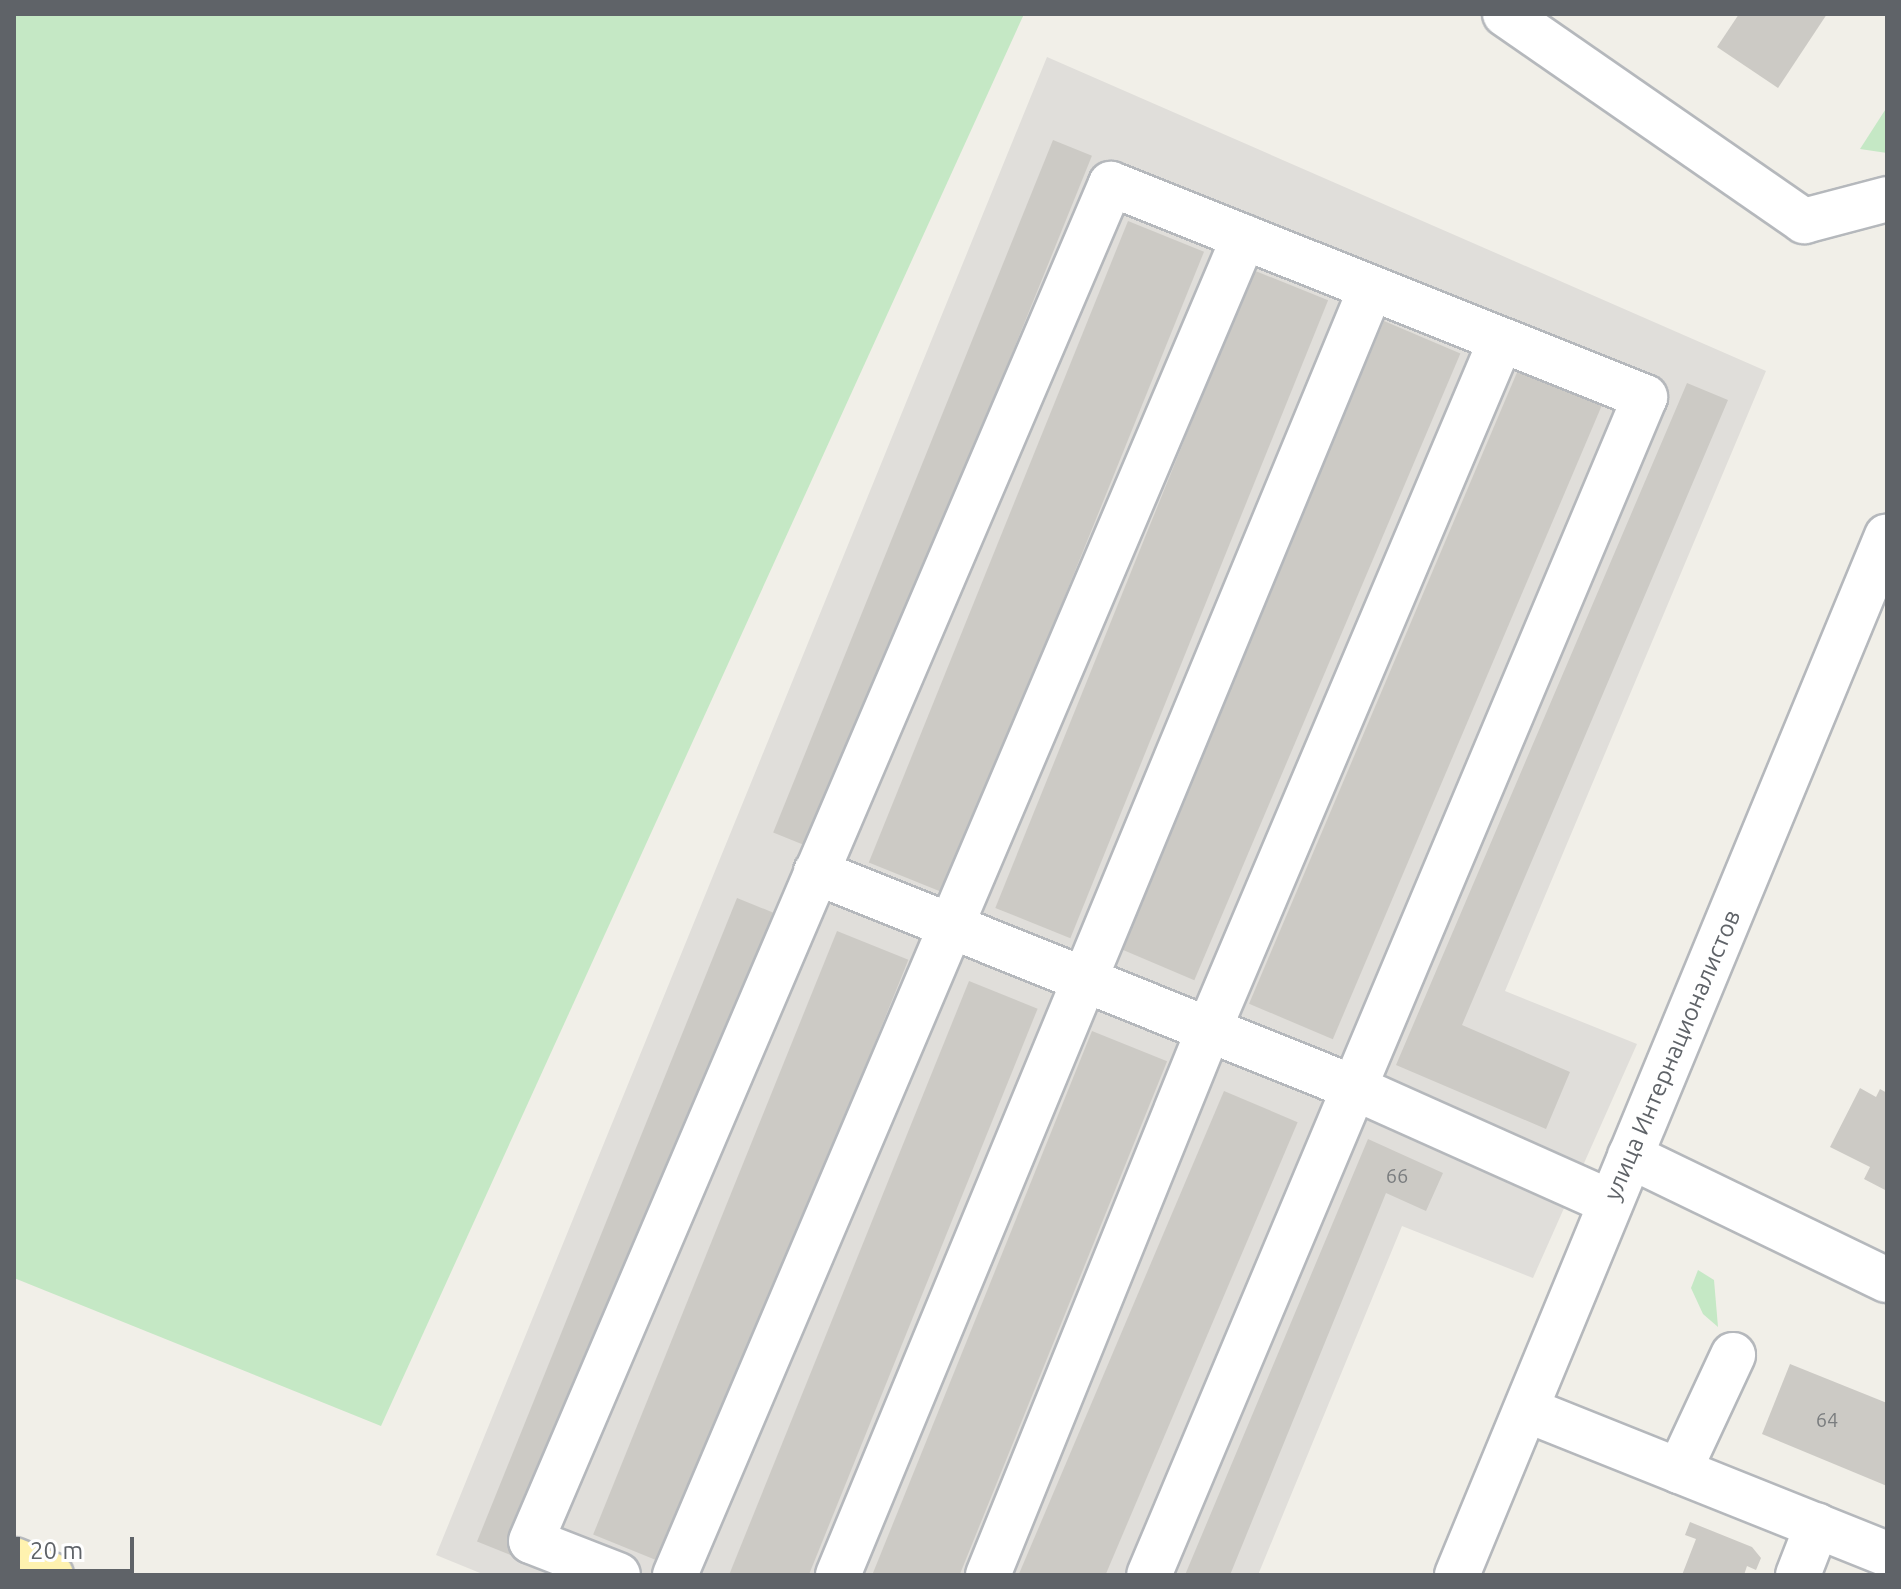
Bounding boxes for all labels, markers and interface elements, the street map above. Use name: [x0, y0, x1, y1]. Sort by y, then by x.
street label: улица Интернационалистов: [1598, 905, 1746, 1205]
house number: 66: [1386, 1163, 1408, 1187]
house number: 64: [1816, 1407, 1838, 1431]
scale bar: [20, 1521, 138, 1571]
text: 20 m: [30, 1537, 83, 1564]

